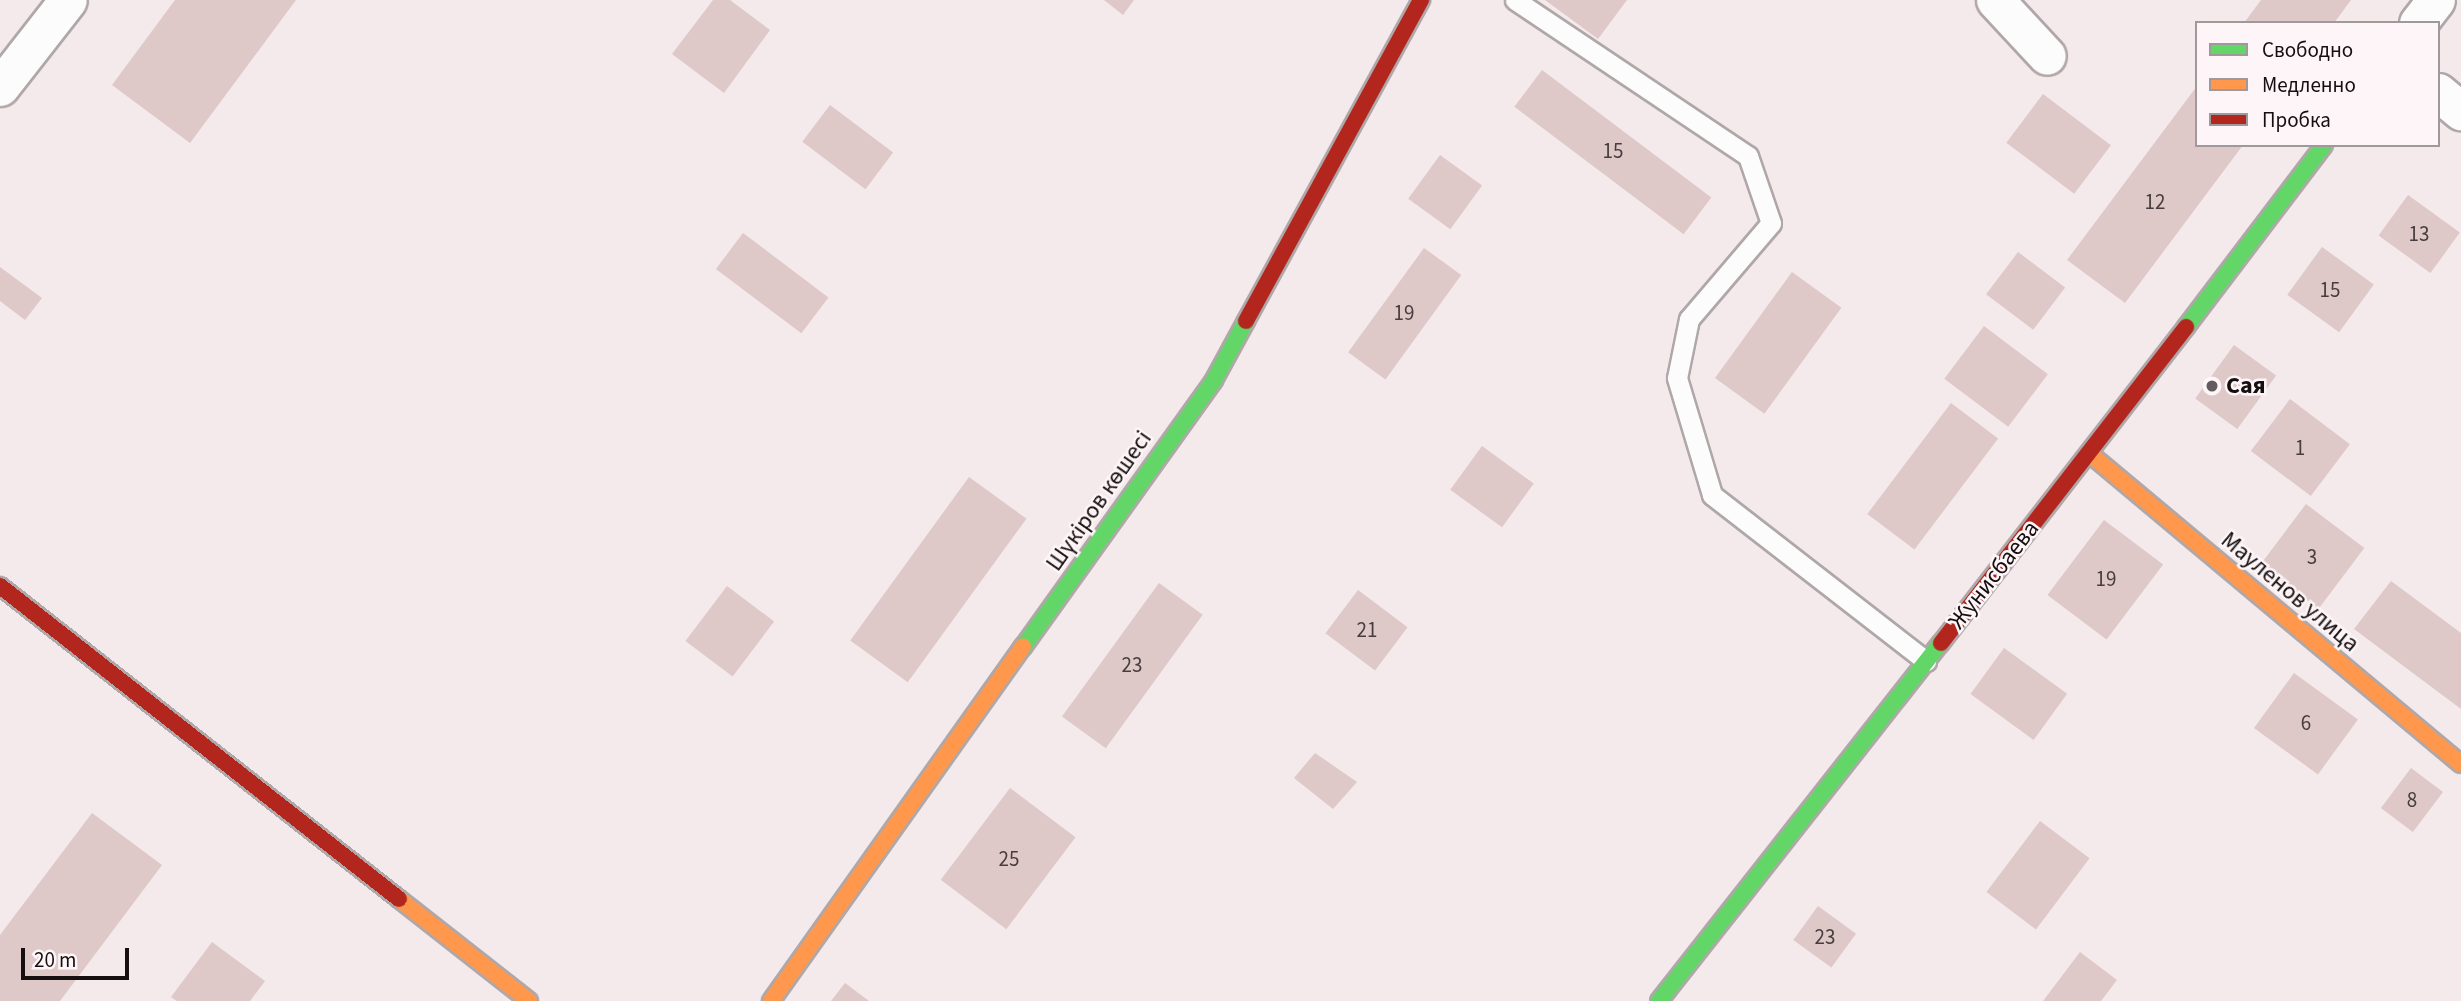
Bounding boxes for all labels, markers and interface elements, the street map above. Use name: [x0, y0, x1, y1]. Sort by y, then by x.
legend: [2195, 21, 2440, 147]
text: Свободно: [2262, 35, 2353, 65]
text: Медленно: [2262, 70, 2356, 100]
text: Пробка: [2262, 105, 2331, 135]
house number: 15: [1603, 138, 1623, 164]
house number: 12: [2145, 189, 2165, 215]
house number: 13: [2409, 221, 2429, 247]
house number: 15: [2320, 277, 2340, 303]
house number: 19: [1394, 300, 1414, 326]
place label: Сая: [2226, 372, 2266, 400]
marker: Сая: [2204, 378, 2220, 394]
street label: Шүкіров көшесі: [1040, 425, 1158, 577]
house number: 1: [2295, 435, 2305, 461]
street label: Жунисбаева: [1943, 515, 2045, 635]
street label: Мауленов улица: [2215, 526, 2365, 658]
house number: 3: [2307, 544, 2317, 570]
house number: 19: [2096, 566, 2116, 592]
house number: 21: [1357, 617, 1377, 643]
house number: 23: [1122, 652, 1142, 678]
house number: 6: [2301, 710, 2311, 736]
house number: 8: [2407, 787, 2417, 813]
house number: 25: [999, 846, 1019, 872]
house number: 23: [1815, 924, 1835, 950]
scale bar: [24, 934, 133, 978]
text: 20 m: [34, 945, 76, 975]

